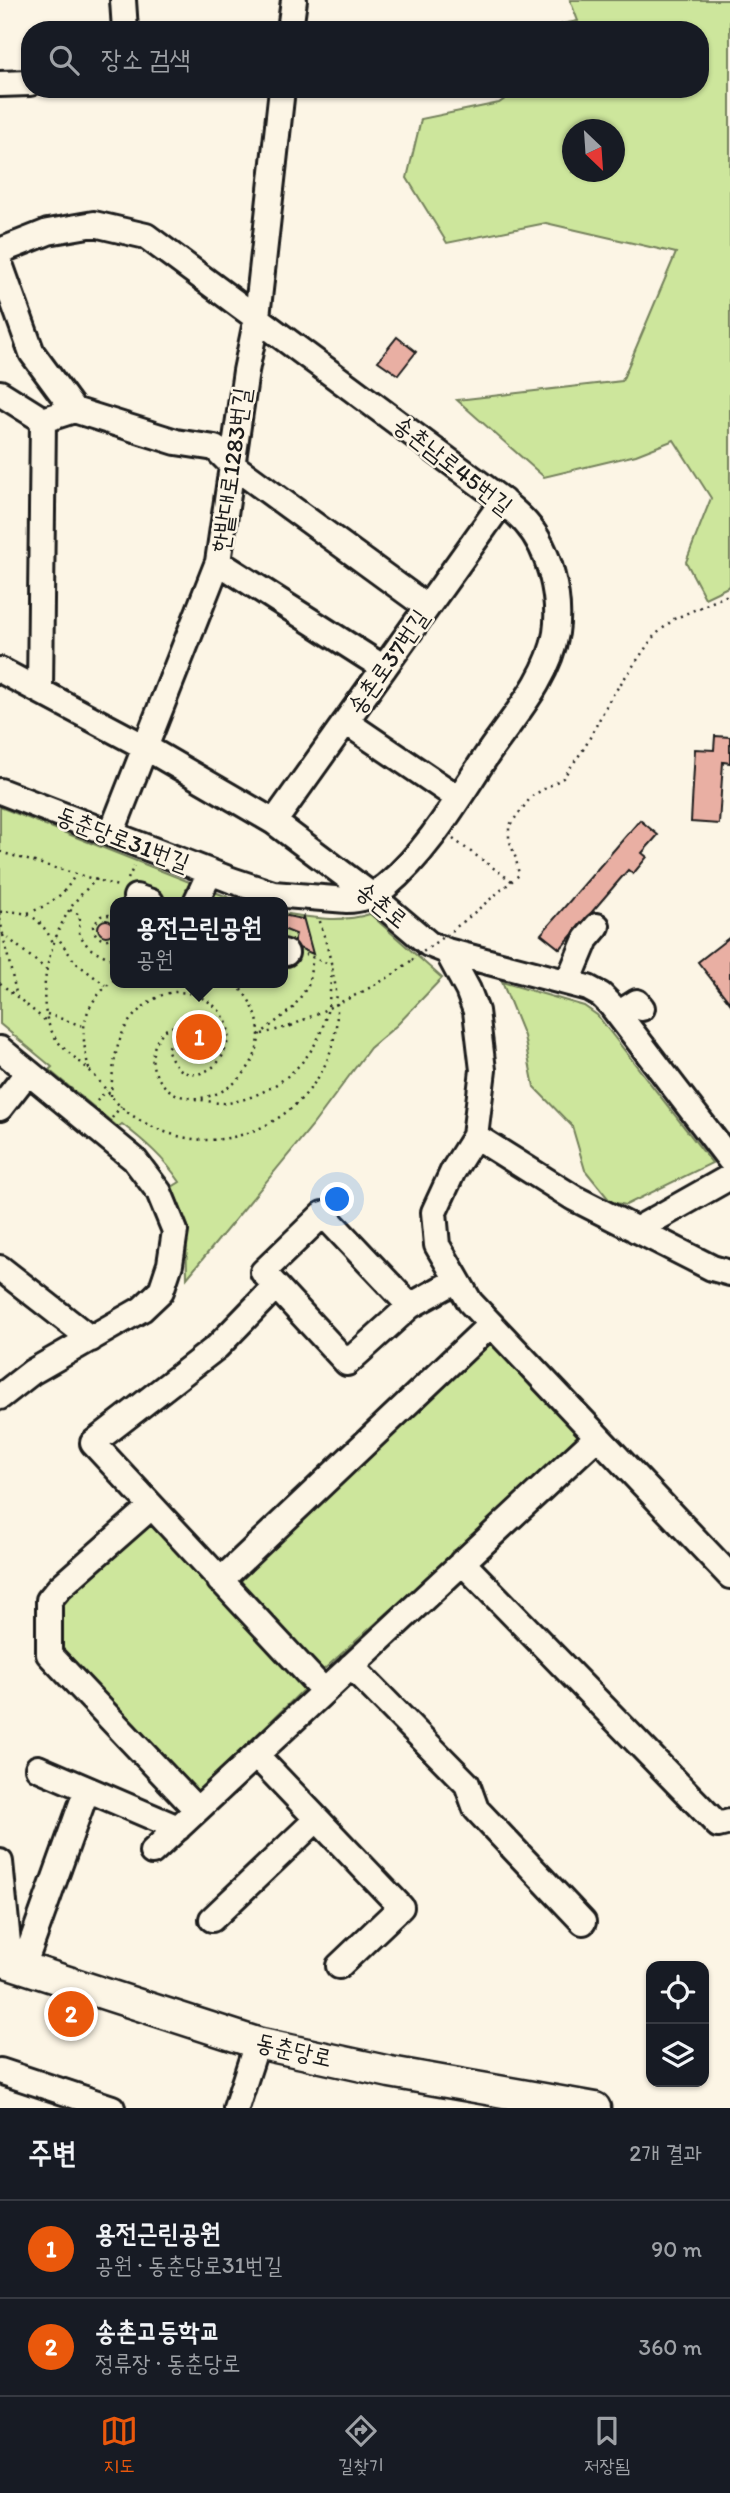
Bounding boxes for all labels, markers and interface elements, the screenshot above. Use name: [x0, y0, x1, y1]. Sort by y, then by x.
search box: [21, 21, 709, 98]
icon: search: [45, 41, 83, 79]
text: 장소 검색: [101, 43, 191, 75]
north arrow: [562, 119, 625, 182]
street label: 한밭대로1283번길: [205, 386, 256, 554]
street label: 송촌남로45번길: [388, 409, 519, 520]
street label: 송촌로37번길: [341, 604, 434, 720]
street label: 동춘당로31번길: [53, 800, 194, 877]
street label: 송촌로: [351, 875, 414, 934]
popup: [110, 897, 288, 988]
text: 용전근린공원: [136, 911, 262, 943]
text: 공원: [136, 945, 173, 973]
pin: 1: [176, 1011, 222, 1063]
your location: [320, 1182, 354, 1216]
map controls: [646, 1961, 709, 2087]
button: locate: [646, 1961, 709, 2024]
pin: 2: [48, 1988, 94, 2040]
button: layers: [646, 2024, 709, 2087]
street label: 동춘당로: [253, 2027, 335, 2072]
text: 주변: [28, 2134, 76, 2171]
text: 2개 결과: [629, 2139, 702, 2167]
text: 용전근린공원: [95, 2217, 221, 2249]
text: 1: [46, 2235, 56, 2263]
text: 90 m: [651, 2235, 702, 2263]
text: 공원 · 동춘당로31번길: [95, 2251, 282, 2279]
text: 송촌고등학교: [95, 2315, 221, 2347]
text: 2: [45, 2333, 57, 2361]
text: 360 m: [639, 2333, 702, 2361]
text: 정류장 · 동춘당로: [95, 2349, 240, 2377]
tab: 지도: [100, 2412, 138, 2479]
tab: 길찾기: [338, 2412, 384, 2479]
tab: 저장됨: [584, 2412, 630, 2479]

